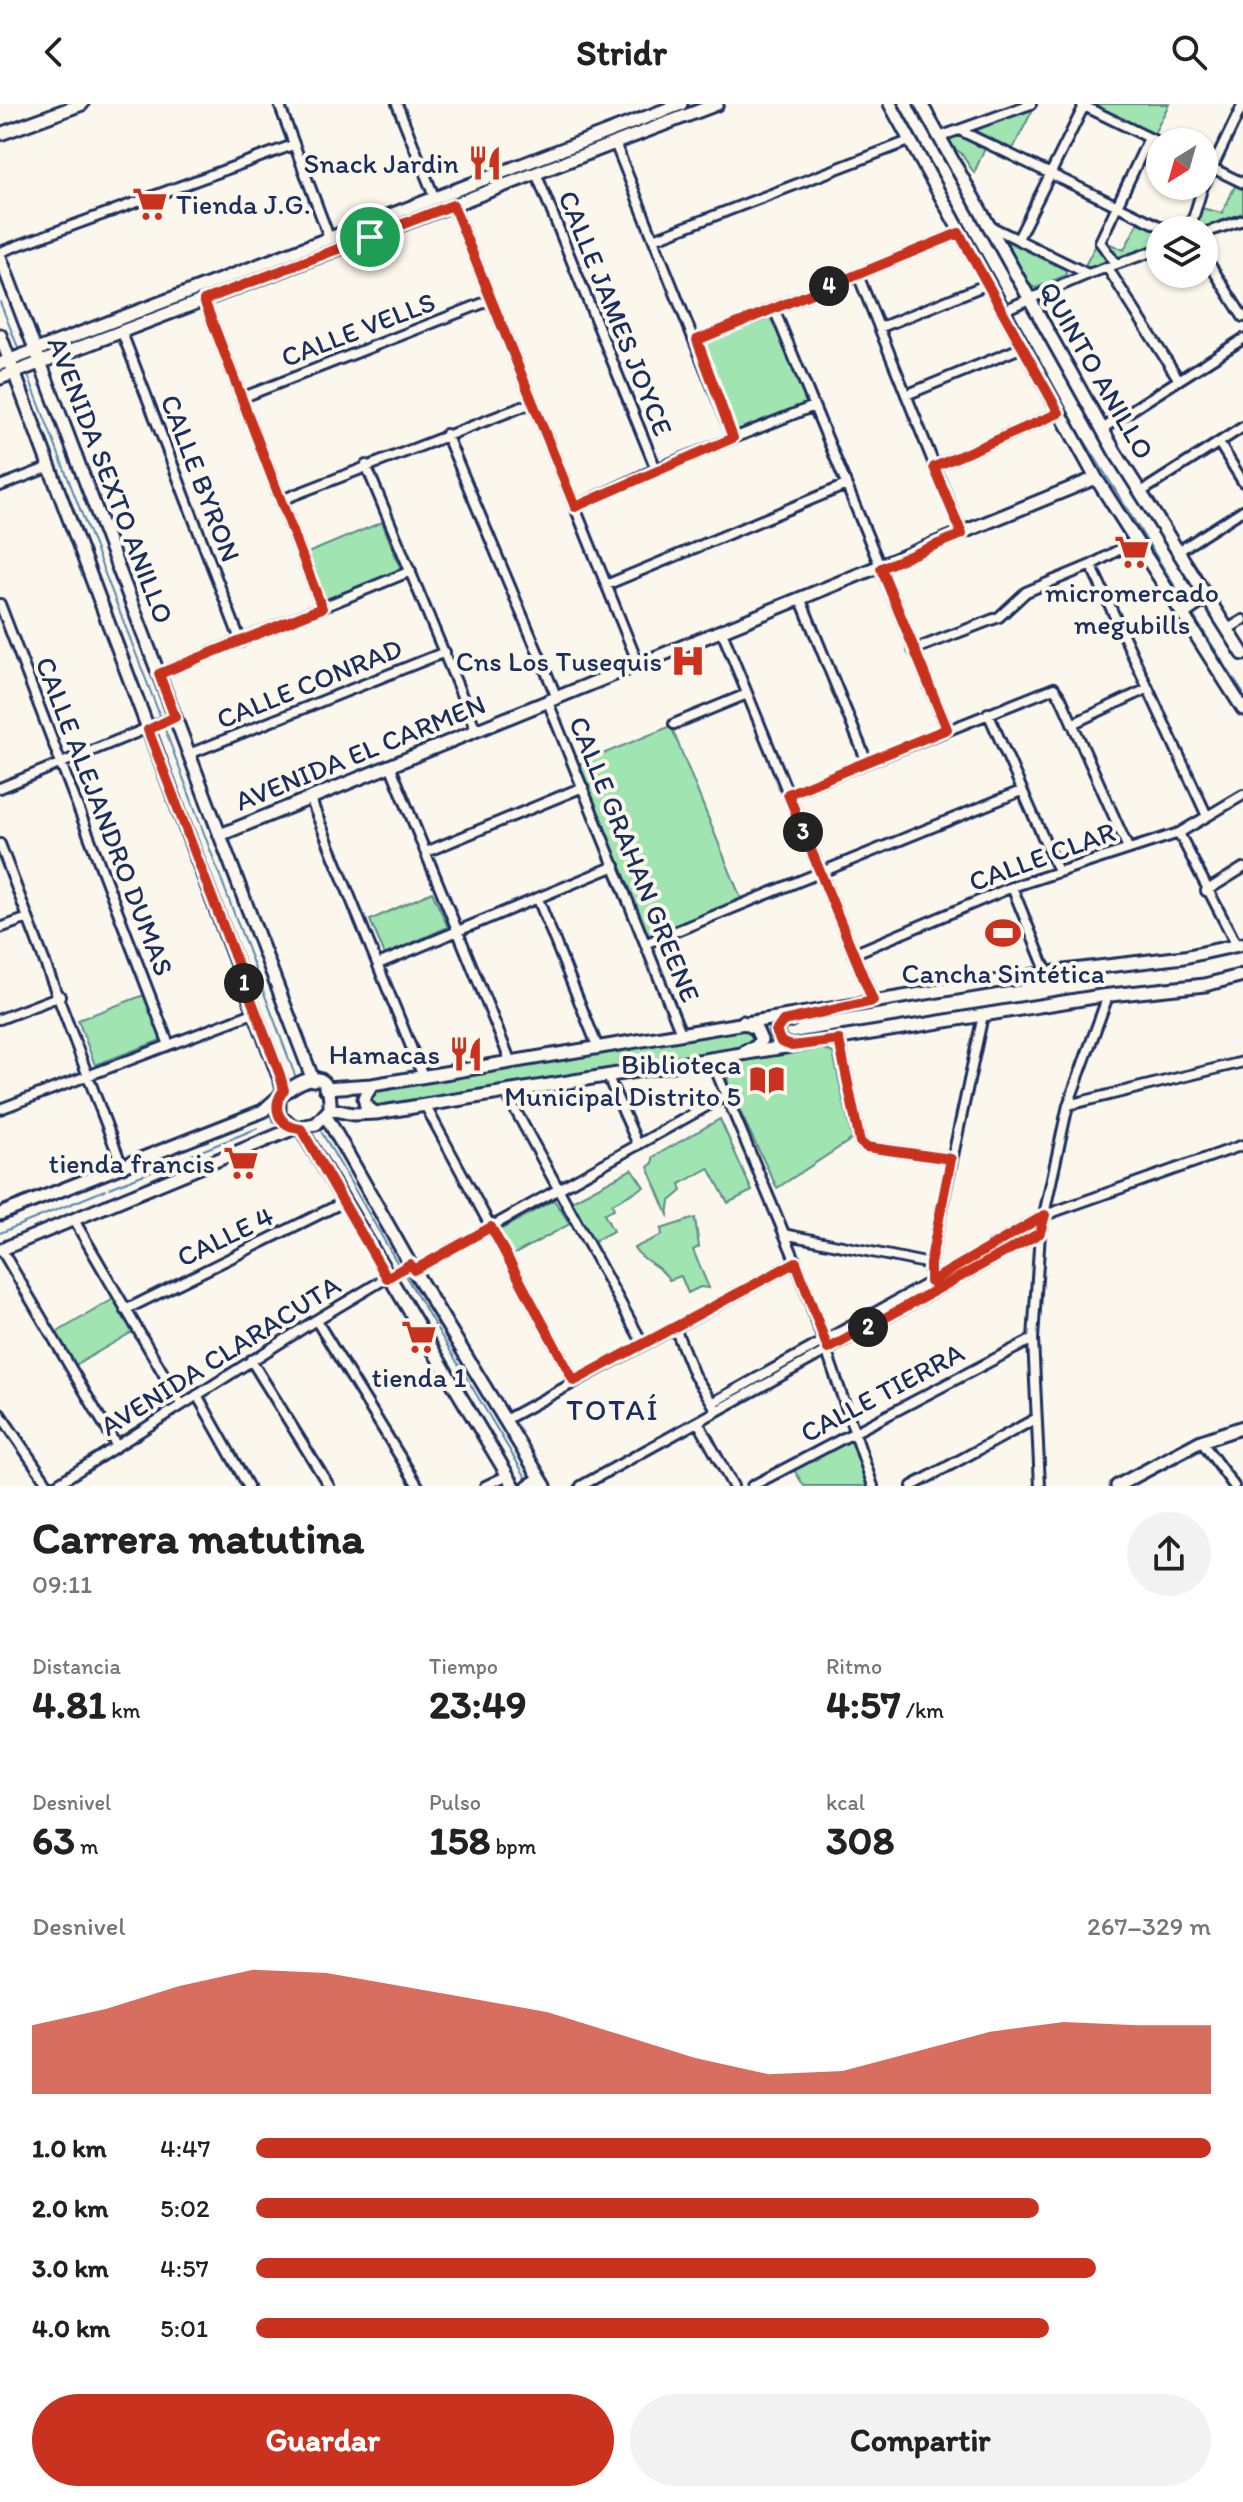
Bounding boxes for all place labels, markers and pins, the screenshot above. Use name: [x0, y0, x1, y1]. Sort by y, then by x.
restaurant icon: Snack Jardin: [466, 144, 504, 182]
place label: Snack Jardin: [304, 146, 459, 180]
supermarket icon: Tienda J.G.: [131, 185, 169, 223]
place label: Tienda J.G.: [176, 187, 311, 221]
pin: [336, 203, 404, 271]
pin: 4: [809, 266, 849, 306]
supermarket icon: micromercado megubills: [1113, 533, 1151, 571]
place label: micromercado megubills: [1045, 575, 1219, 641]
hospital icon: Cns Los Tusequis: [669, 642, 707, 680]
place label: Cns Los Tusequis: [456, 644, 662, 678]
pin: 3: [783, 812, 823, 852]
sports icon: Cancha Sintética: [984, 914, 1022, 952]
place label: Cancha Sintética: [901, 956, 1105, 990]
pin: 1: [224, 963, 264, 1003]
restaurant icon: Hamacas: [447, 1035, 485, 1073]
place label: Hamacas: [329, 1037, 440, 1071]
place label: Biblioteca Municipal Distrito 5: [504, 1047, 741, 1113]
library icon: Biblioteca Municipal Distrito 5: [748, 1061, 786, 1099]
supermarket icon: tienda francis: [222, 1144, 260, 1182]
place label: tienda francis: [49, 1146, 215, 1180]
pin: 2: [848, 1307, 888, 1347]
supermarket icon: tienda 1: [400, 1318, 438, 1356]
place label: tienda 1: [372, 1360, 466, 1394]

